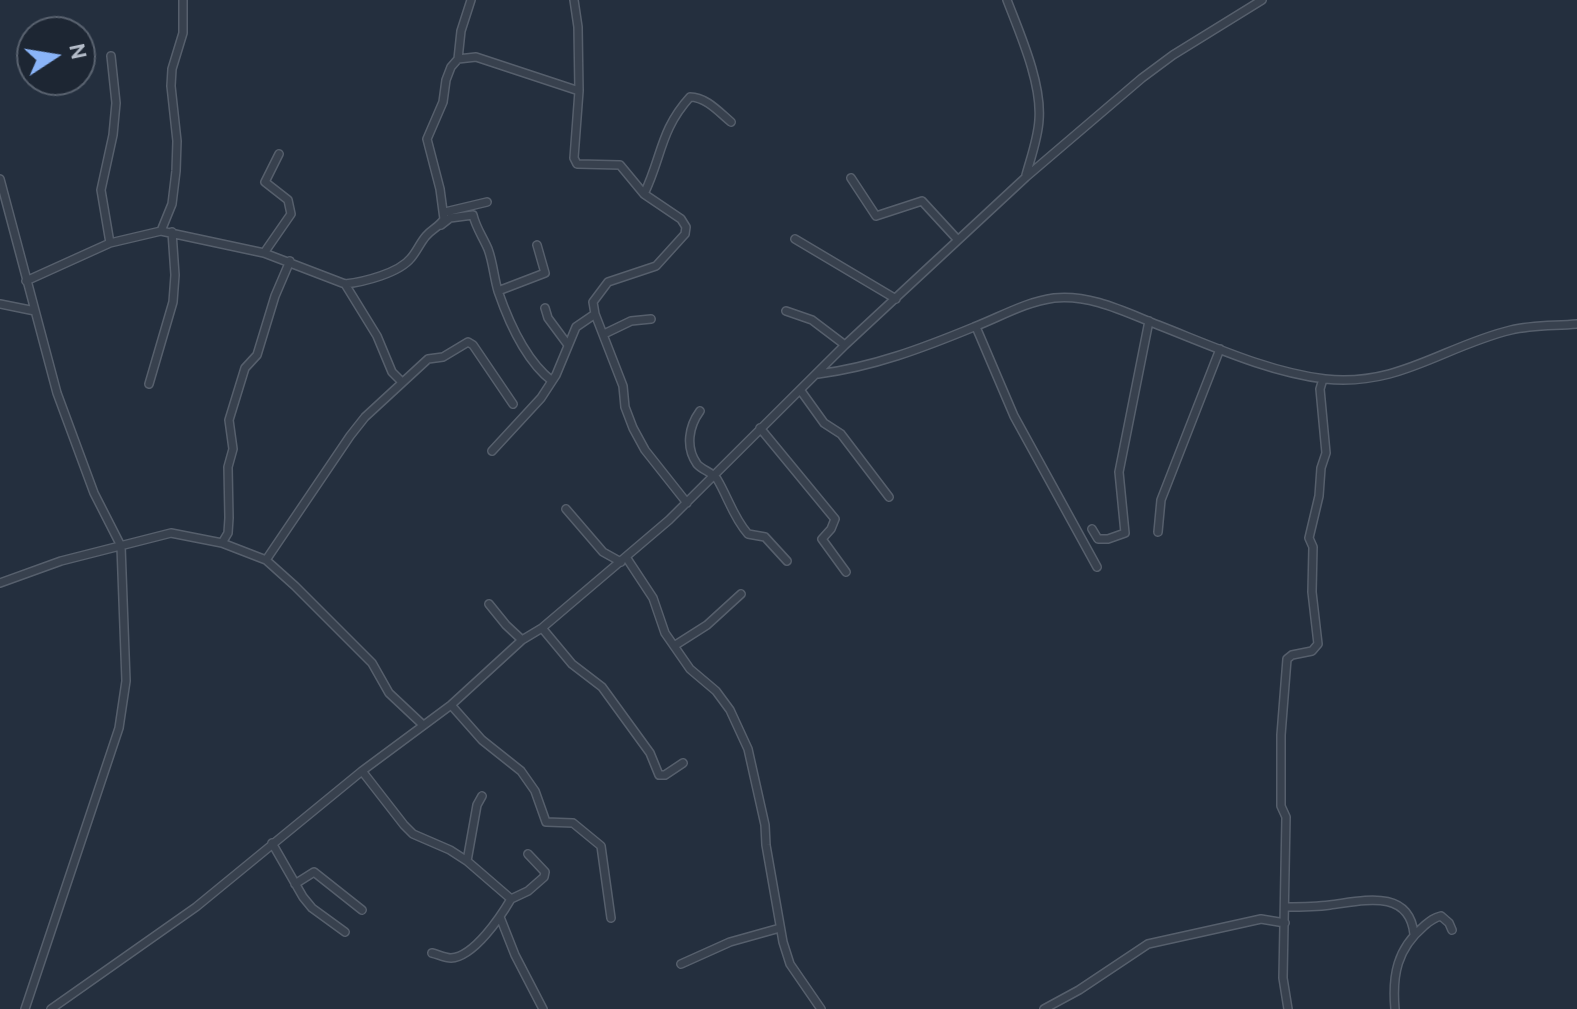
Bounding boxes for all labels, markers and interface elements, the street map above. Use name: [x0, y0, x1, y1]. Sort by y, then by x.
north arrow: [16, 16, 96, 96]
text: N: [63, 41, 93, 62]

